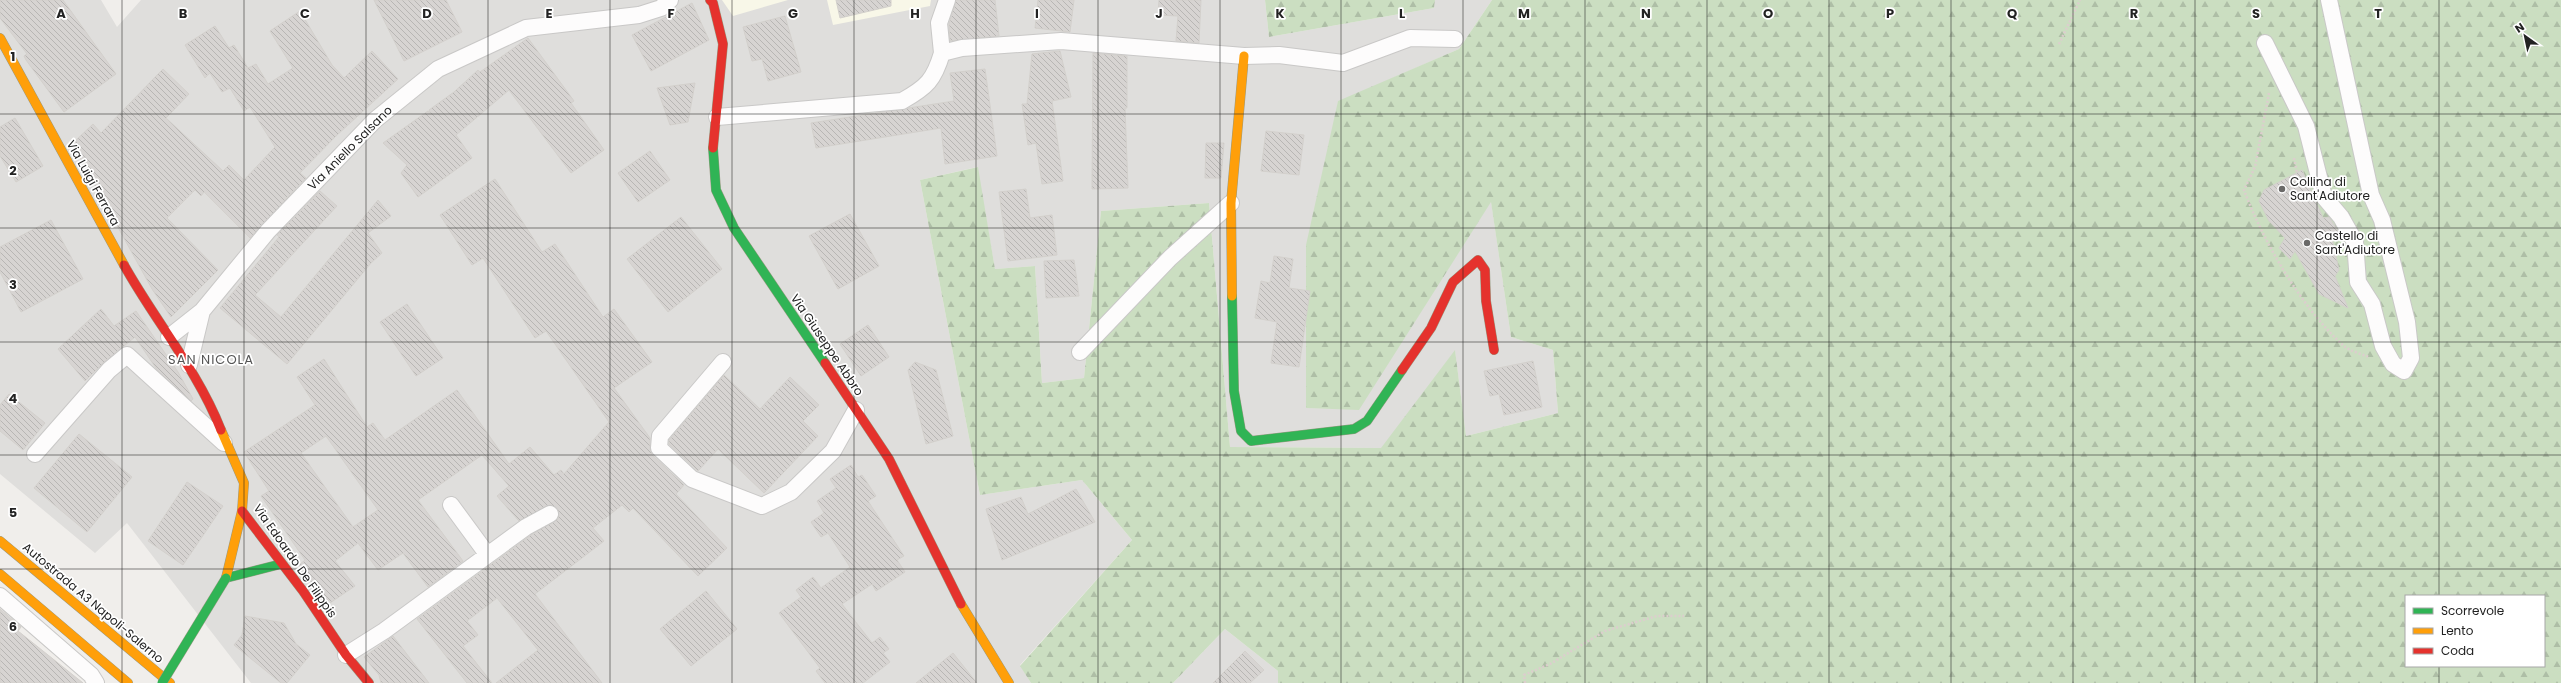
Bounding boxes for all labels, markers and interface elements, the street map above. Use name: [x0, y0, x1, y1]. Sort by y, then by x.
text: A: [56, 4, 66, 23]
text: B: [179, 4, 188, 23]
text: C: [300, 4, 310, 23]
text: D: [422, 4, 432, 23]
text: E: [545, 4, 553, 23]
text: F: [667, 4, 675, 23]
text: G: [788, 4, 798, 23]
text: H: [910, 4, 920, 23]
text: I: [1035, 4, 1039, 23]
text: J: [1155, 4, 1163, 23]
text: K: [1275, 4, 1285, 23]
text: L: [1399, 4, 1405, 23]
text: M: [1518, 4, 1530, 23]
text: N: [1641, 4, 1651, 23]
text: O: [1763, 4, 1773, 23]
text: P: [1886, 4, 1894, 23]
text: Q: [2007, 4, 2017, 23]
text: R: [2130, 4, 2138, 23]
text: S: [2252, 4, 2260, 23]
text: T: [2374, 4, 2382, 23]
north arrow: [2505, 16, 2545, 56]
text: N: [2512, 19, 2527, 37]
text: 1: [11, 47, 15, 66]
street label: Via Aniello Salsano: [304, 101, 396, 194]
street label: Via Luigi Ferrara: [63, 137, 124, 229]
text: 2: [9, 161, 17, 180]
place label: Collina di Sant'Adiutore: [2290, 173, 2370, 204]
marker: Collina di Sant'Adiutore: [2277, 184, 2287, 194]
place label: Castello di Sant'Adiutore: [2315, 227, 2395, 258]
marker: Castello di Sant'Adiutore: [2302, 238, 2312, 248]
text: 3: [9, 275, 17, 294]
street label: Via Giuseppe Abbro: [787, 290, 868, 399]
district label: SAN NICOLA: [168, 350, 254, 369]
text: 4: [9, 389, 18, 408]
street label: Via Edoardo De Filippis: [250, 500, 341, 621]
text: 5: [9, 503, 17, 522]
street label: Autostrada A3 Napoli-Salerno: [19, 539, 168, 667]
legend: [2405, 595, 2545, 667]
text: Scorrevole: [2441, 602, 2504, 619]
text: 6: [9, 617, 17, 636]
text: Lento: [2441, 622, 2474, 639]
text: Coda: [2441, 642, 2474, 659]

